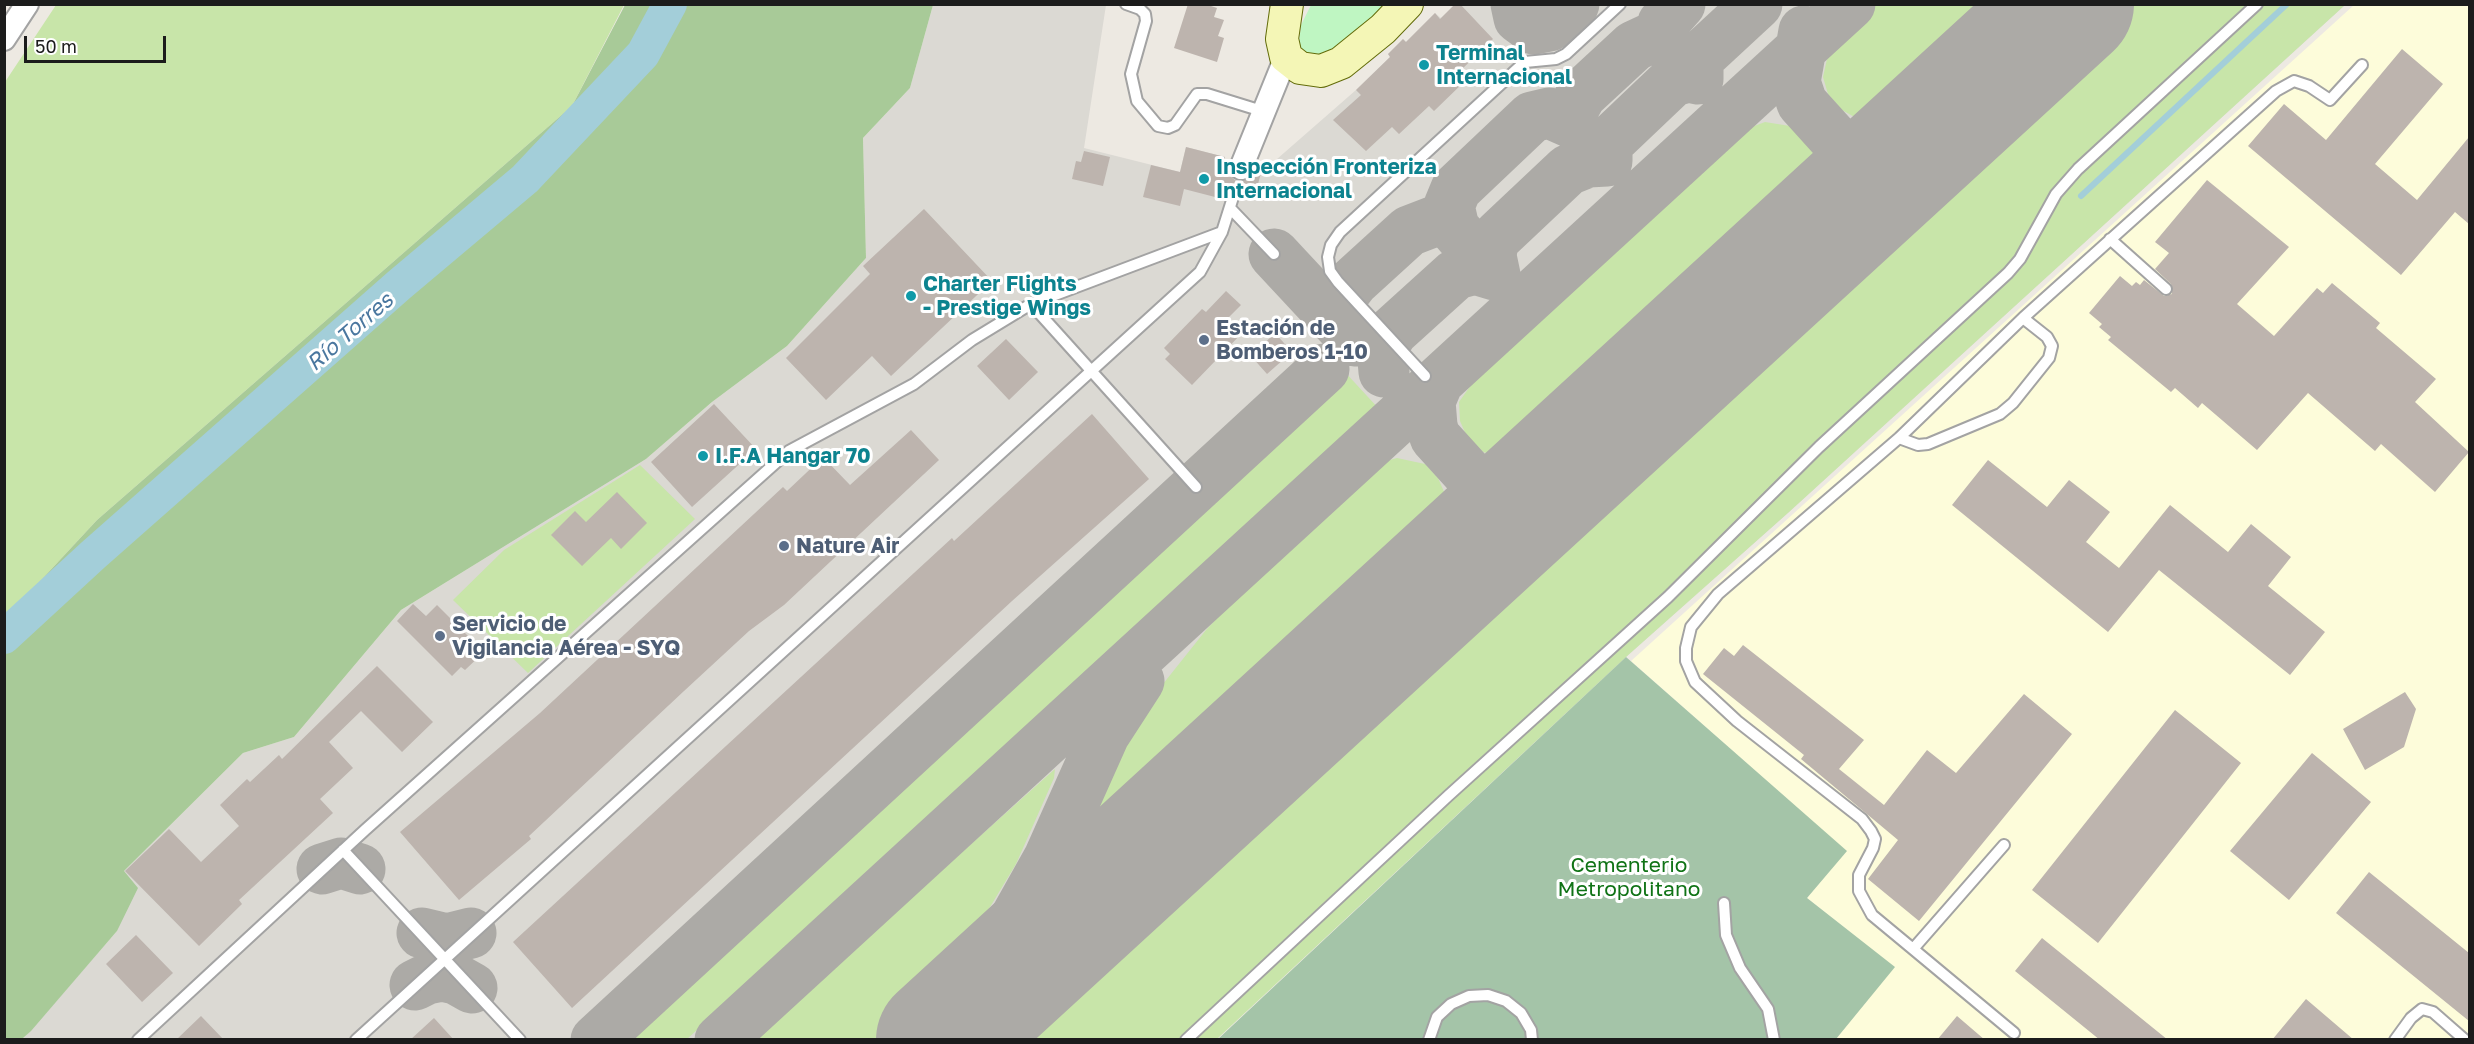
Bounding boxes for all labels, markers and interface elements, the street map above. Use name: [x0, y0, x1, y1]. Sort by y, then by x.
scale bar: [27, 24, 170, 62]
text: 50 m: [35, 35, 77, 57]
place label: Terminal Internacional: [1436, 40, 1572, 90]
marker: Terminal Internacional: [1417, 58, 1431, 72]
place label: Inspección Fronteriza Internacional: [1216, 154, 1437, 204]
marker: Inspección Fronteriza Internacional: [1197, 172, 1211, 186]
place label: Charter Flights - Prestige Wings: [923, 271, 1091, 321]
water label: Río Torres: [301, 287, 399, 377]
marker: Charter Flights - Prestige Wings: [904, 289, 918, 303]
place label: Estación de Bomberos 1-10: [1216, 315, 1368, 365]
marker: Estación de Bomberos 1-10: [1197, 333, 1211, 347]
place label: I.F.A Hangar 70: [715, 443, 871, 469]
marker: I.F.A Hangar 70: [696, 449, 710, 463]
place label: Nature Air: [796, 533, 899, 559]
marker: Nature Air: [777, 539, 791, 553]
place label: Servicio de Vigilancia Aérea - SYQ: [452, 611, 680, 661]
marker: Servicio de Vigilancia Aérea - SYQ: [433, 629, 447, 643]
park label: Cementerio Metropolitano: [1558, 852, 1700, 902]

